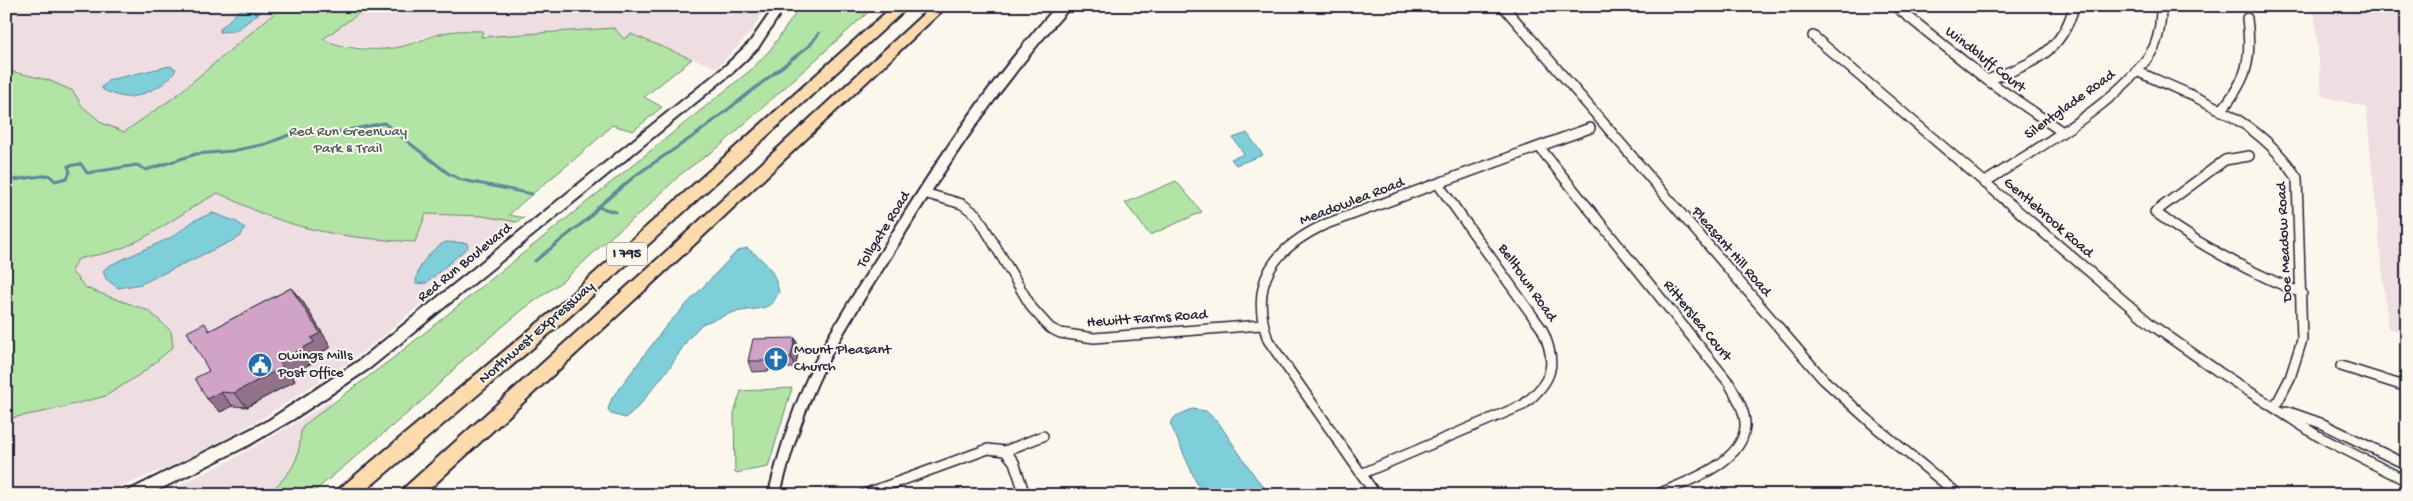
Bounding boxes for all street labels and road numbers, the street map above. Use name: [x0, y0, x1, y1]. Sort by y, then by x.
street label: Windbluff Court: [1941, 23, 2030, 98]
street label: Silentglade Road: [2021, 65, 2120, 144]
street label: Meadowlea Road: [1297, 173, 1408, 230]
street label: Gentlebrook Road: [1999, 174, 2098, 263]
street label: Doe Meadow Road: [2273, 180, 2297, 303]
street label: Tollgate Road: [853, 187, 915, 273]
street label: Pleasant Hill Road: [1686, 203, 1776, 301]
street label: Red Run Boulevard: [414, 219, 517, 307]
street label: Belltown Road: [1493, 240, 1561, 326]
road number: I 795: [607, 242, 647, 266]
street label: Northwest Expressway: [475, 277, 599, 388]
street label: Ritterslea Court: [1659, 277, 1736, 367]
street label: Hewitt Farms Road: [1086, 306, 1209, 332]

